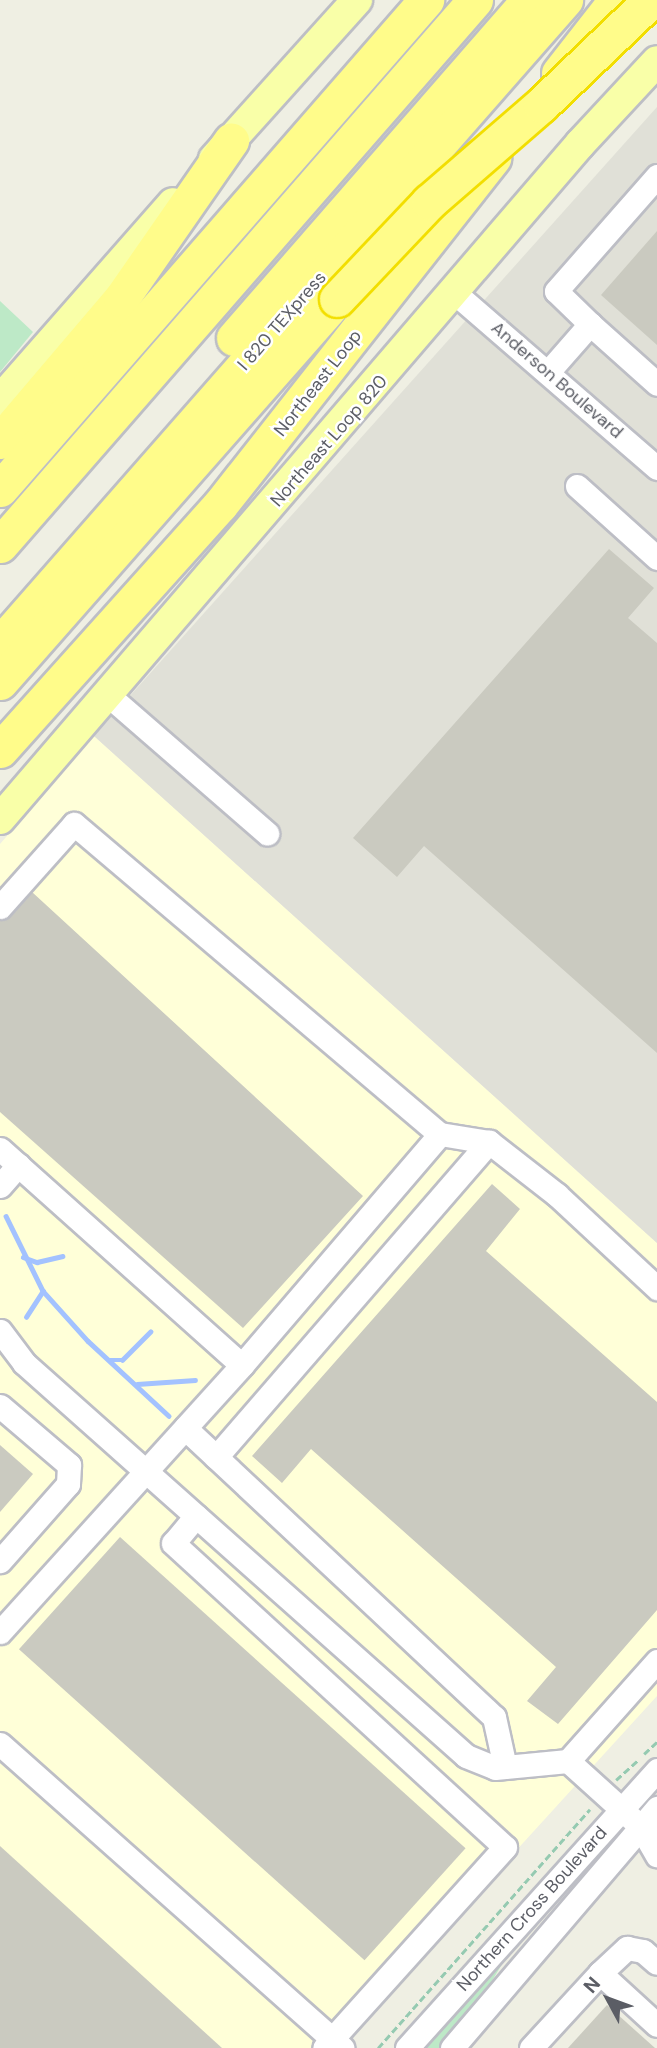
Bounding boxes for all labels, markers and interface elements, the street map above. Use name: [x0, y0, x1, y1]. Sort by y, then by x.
street label: I 820 TEXpress: [233, 267, 331, 375]
street label: Anderson Boulevard: [487, 317, 627, 443]
street label: Northeast Loop: [270, 325, 366, 441]
street label: Northeast Loop 820: [266, 371, 392, 511]
street label: Northern Cross Boulevard: [452, 1822, 612, 1996]
north arrow: [573, 1964, 643, 2034]

